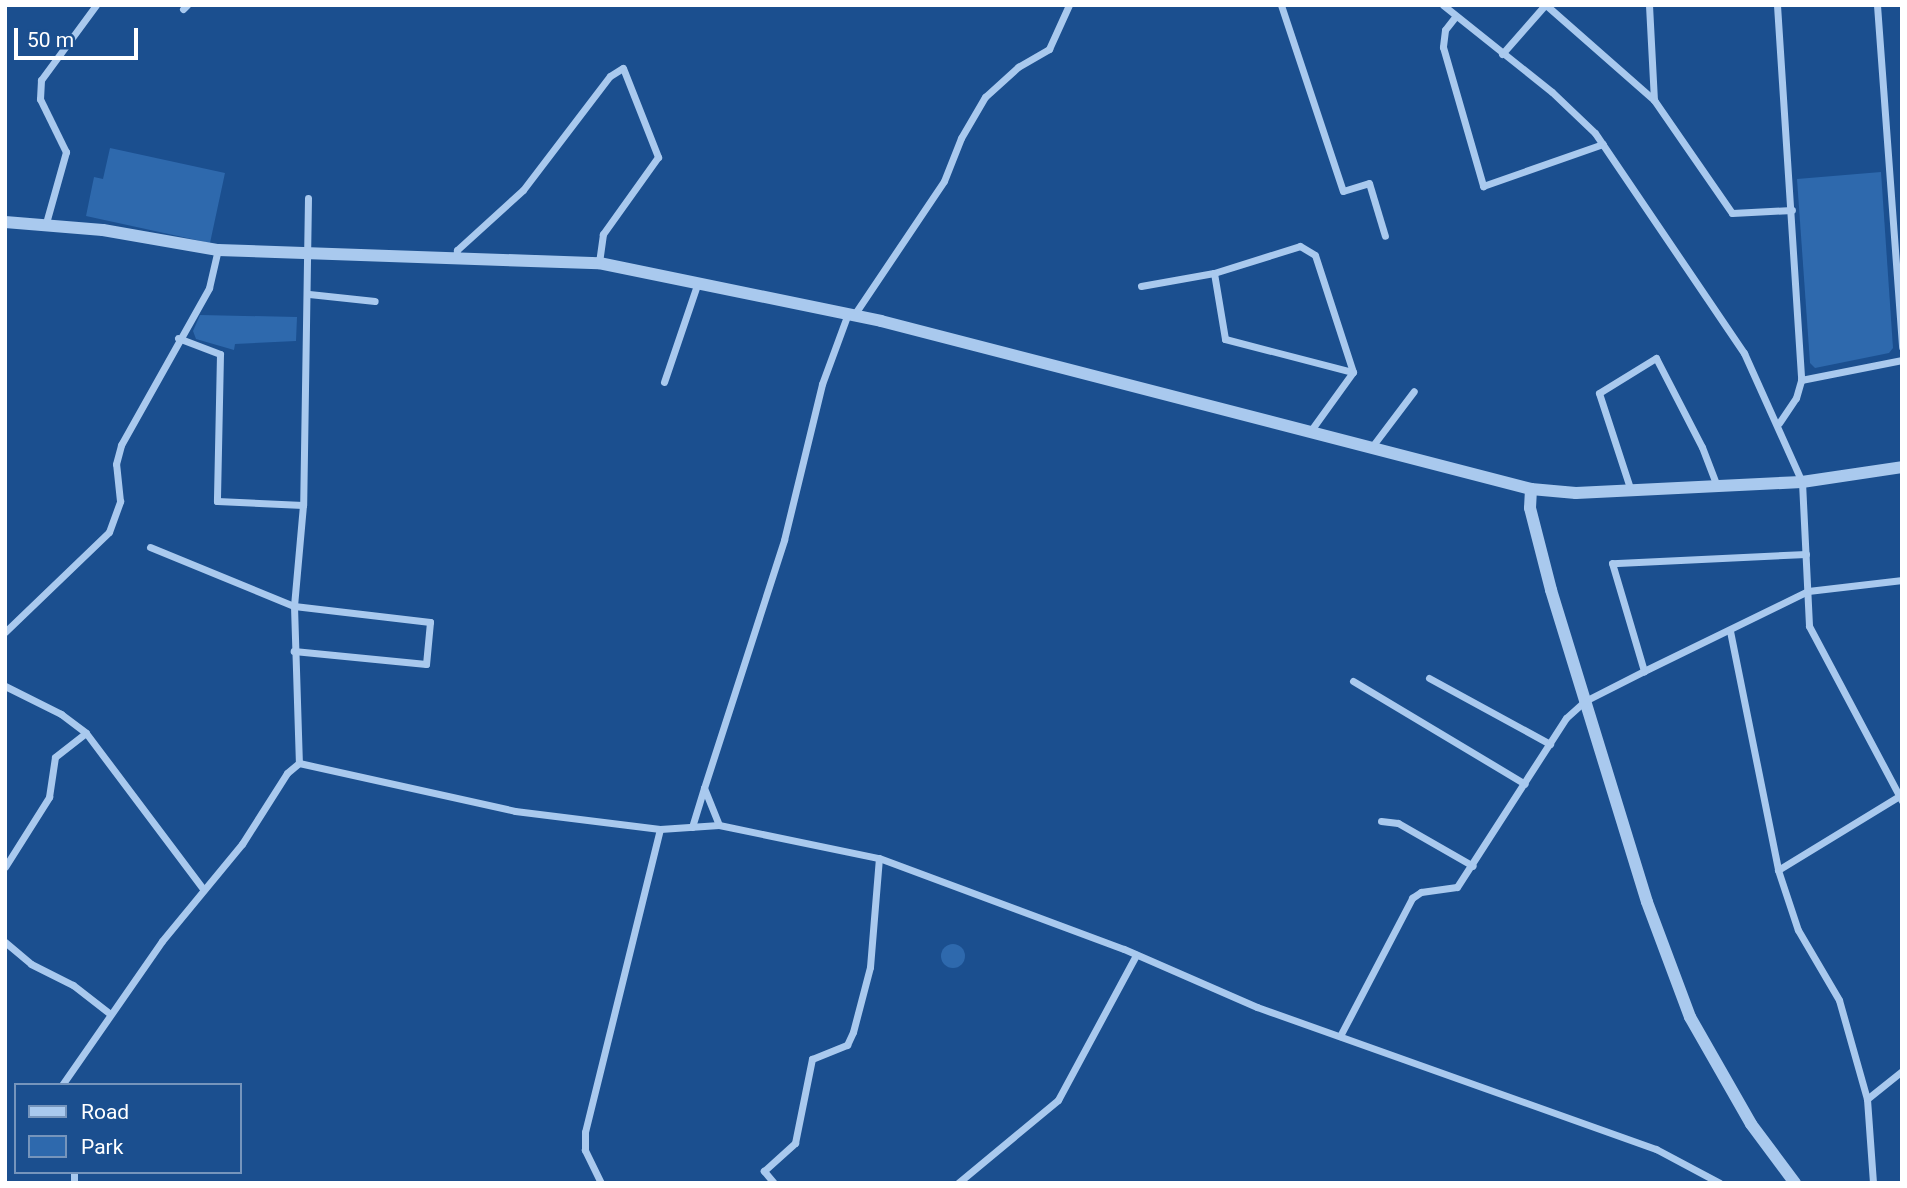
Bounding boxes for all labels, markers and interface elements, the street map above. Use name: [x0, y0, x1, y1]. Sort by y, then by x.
scale bar: [18, 14, 142, 58]
text: 50 m: [27, 28, 74, 52]
legend: [14, 1083, 242, 1174]
text: Road: [81, 1100, 129, 1124]
text: Park: [81, 1135, 123, 1159]

